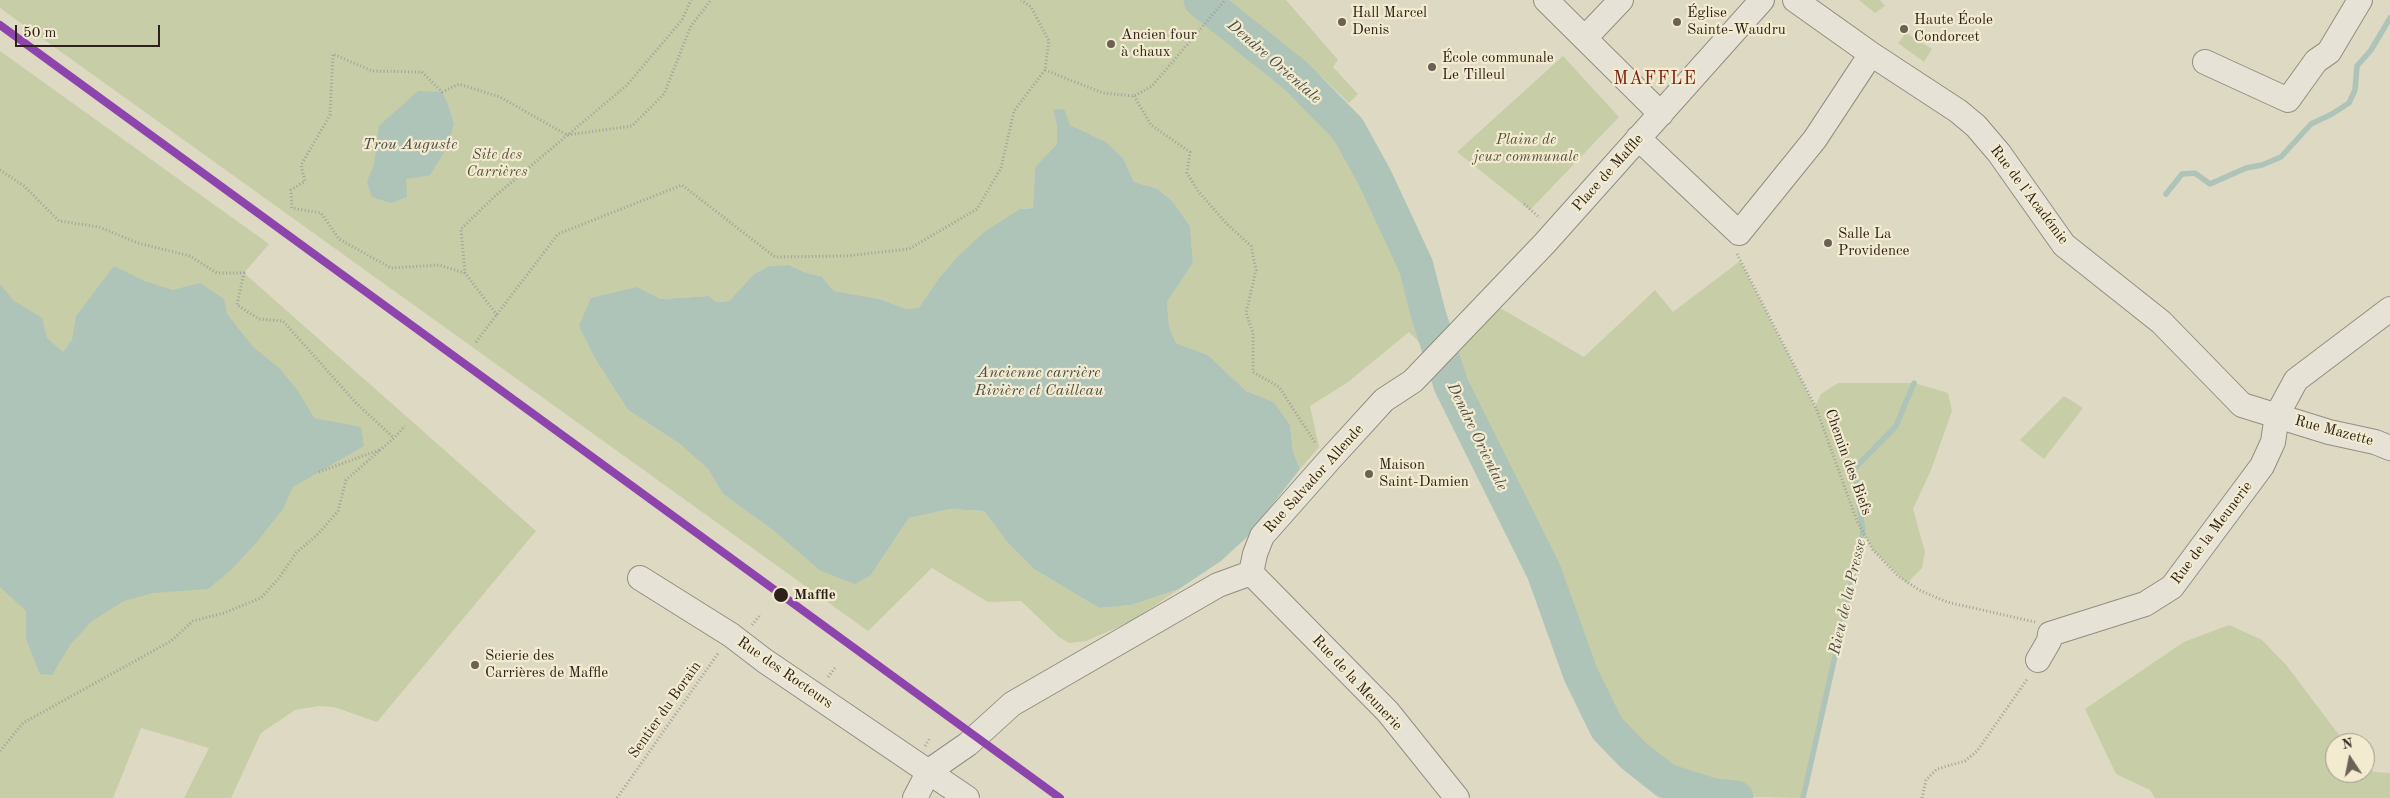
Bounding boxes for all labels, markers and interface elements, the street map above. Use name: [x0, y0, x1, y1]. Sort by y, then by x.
place label: Hall Marcel Denis: [1352, 4, 1427, 39]
place label: Église Sainte-Waudru: [1687, 4, 1786, 39]
place label: Haute École Condorcet: [1914, 11, 1993, 46]
scale bar: [18, 15, 162, 47]
water label: Dendre Orientale: [1223, 16, 1325, 108]
marker: Hall Marcel Denis: [1336, 16, 1348, 28]
marker: Église Sainte-Waudru: [1671, 16, 1683, 28]
marker: Haute École Condorcet: [1898, 23, 1910, 35]
text: 50 m: [23, 26, 57, 41]
place label: Ancien four à chaux: [1121, 26, 1197, 61]
marker: Ancien four à chaux: [1105, 38, 1117, 50]
place label: École communale Le Tilleul: [1442, 49, 1554, 84]
marker: École communale Le Tilleul: [1426, 61, 1438, 73]
district label: MAFFLE: [1612, 68, 1698, 90]
park label: Plaine de jeux communale: [1473, 131, 1579, 166]
street label: Place de Maffle: [1569, 131, 1647, 215]
water label: Trou Auguste: [363, 135, 457, 155]
street label: Rue de l'Académie: [1986, 142, 2072, 248]
park label: Site des Carrières: [466, 146, 528, 181]
place label: Salle La Providence: [1838, 225, 1909, 260]
marker: Salle La Providence: [1822, 237, 1834, 249]
water label: Ancienne carrière Rivière et Cailleau: [975, 363, 1103, 401]
water label: Dendre Orientale: [1442, 380, 1512, 494]
street label: Chemin des Biefs: [1820, 407, 1876, 517]
street label: Rue Mazette: [2293, 412, 2375, 450]
street label: Rue Salvador Allende: [1260, 421, 1368, 537]
place label: Maison Saint-Damien: [1379, 456, 1469, 491]
marker: Maison Saint-Damien: [1363, 468, 1375, 480]
street label: Rue de la Meunerie: [2167, 478, 2257, 588]
water label: Rieu de la Presse: [1825, 537, 1871, 657]
marker: Maffle: [772, 586, 790, 604]
place label: Maffle: [794, 586, 836, 604]
street label: Rue de la Meunerie: [1308, 632, 1406, 734]
street label: Rue des Rocteurs: [734, 633, 836, 713]
place label: Scierie des Carrières de Maffle: [485, 647, 608, 682]
street label: Sentier du Borain: [625, 658, 705, 762]
marker: Scierie des Carrières de Maffle: [469, 659, 481, 671]
north arrow: [2325, 733, 2375, 783]
text: N: [2341, 736, 2354, 752]

